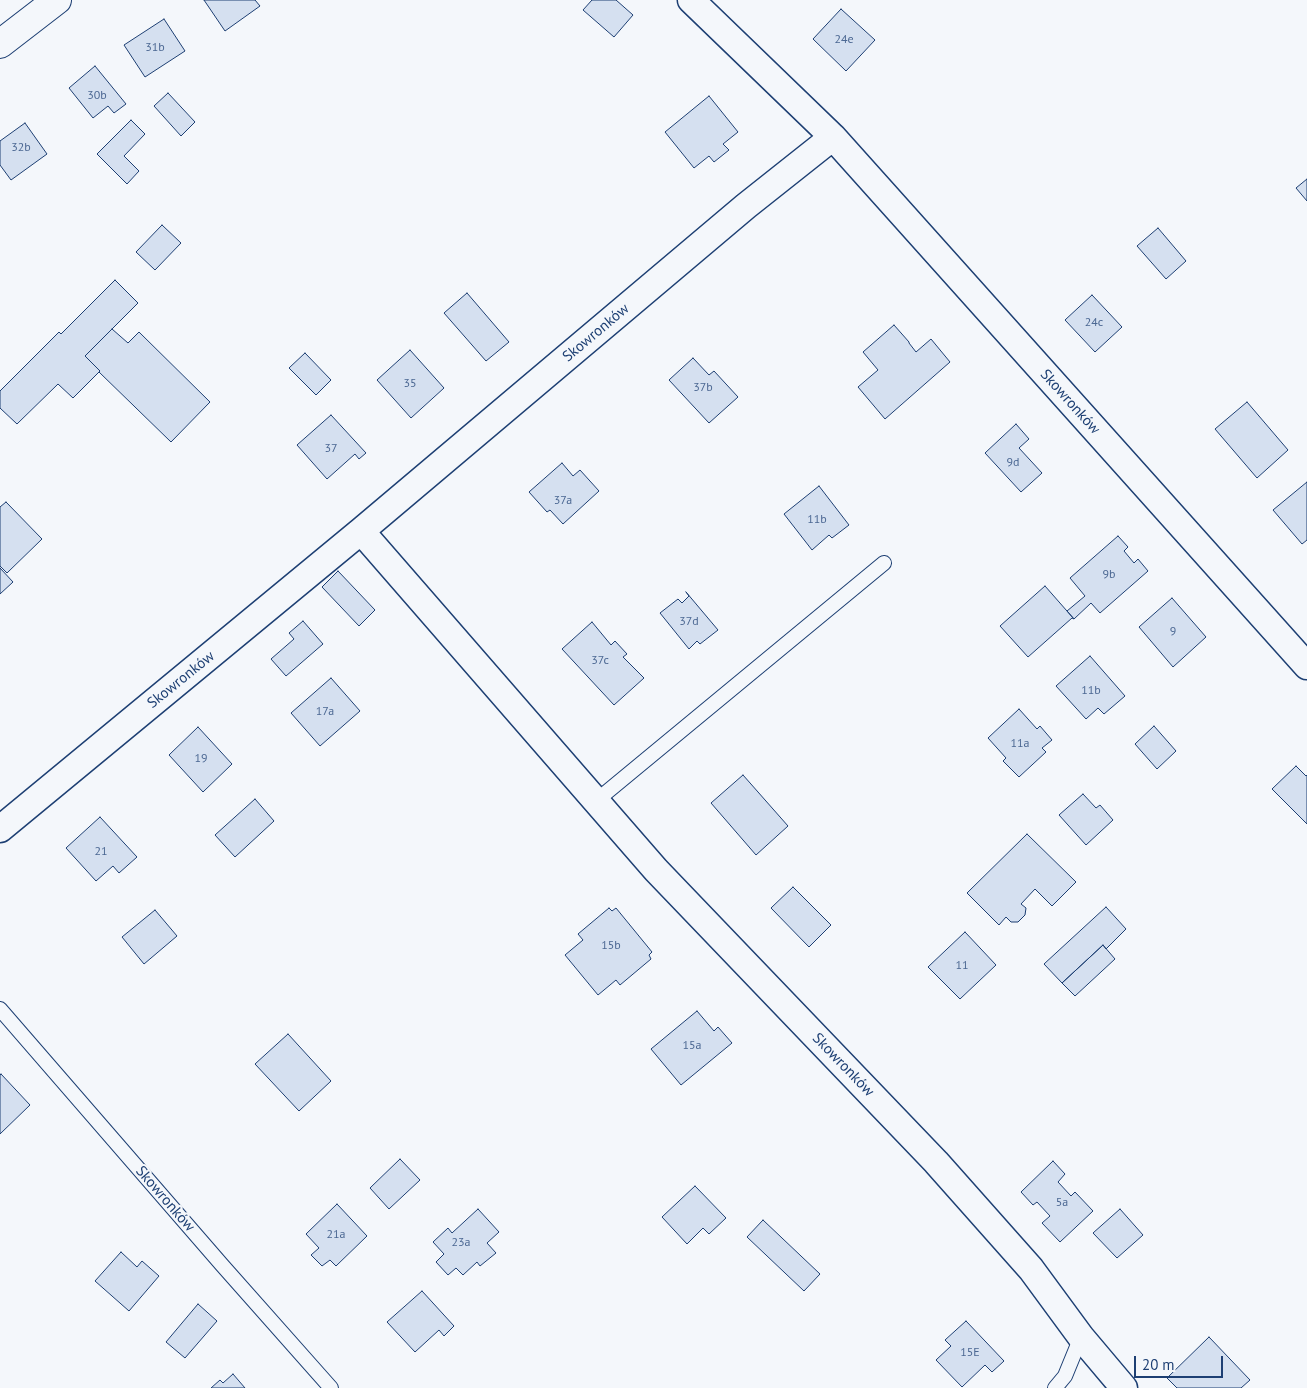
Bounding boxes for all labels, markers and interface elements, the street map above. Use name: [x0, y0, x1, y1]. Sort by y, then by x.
house number: 24e: [834, 33, 854, 47]
house number: 31b: [145, 41, 165, 55]
house number: 30b: [87, 89, 107, 103]
house number: 32b: [11, 141, 31, 155]
street label: Skowronków: [559, 300, 633, 366]
house number: 24c: [1085, 316, 1103, 330]
street label: Skowronków: [1036, 366, 1104, 438]
house number: 35: [403, 377, 417, 391]
house number: 37b: [693, 381, 713, 395]
house number: 37: [324, 442, 338, 456]
house number: 9d: [1007, 456, 1019, 470]
house number: 37a: [554, 494, 572, 508]
house number: 11b: [807, 513, 827, 527]
house number: 9b: [1102, 568, 1116, 582]
house number: 37d: [679, 615, 699, 629]
house number: 9: [1170, 625, 1176, 639]
street label: Skowronków: [144, 647, 218, 713]
house number: 37c: [591, 654, 609, 668]
house number: 11b: [1081, 684, 1101, 698]
house number: 17a: [316, 705, 334, 719]
house number: 11a: [1010, 737, 1030, 751]
house number: 19: [194, 752, 208, 766]
house number: 21: [94, 845, 108, 859]
house number: 15b: [601, 939, 621, 953]
house number: 11: [955, 959, 969, 973]
street label: Skowronków: [808, 1030, 878, 1100]
house number: 15a: [682, 1039, 702, 1053]
street label: Skowronków: [132, 1162, 198, 1236]
house number: 5a: [1056, 1196, 1068, 1210]
house number: 21a: [326, 1228, 346, 1242]
house number: 23a: [451, 1236, 471, 1250]
house number: 15E: [960, 1346, 980, 1360]
scale bar: [1137, 1346, 1226, 1378]
text: 20 m: [1142, 1355, 1175, 1374]

